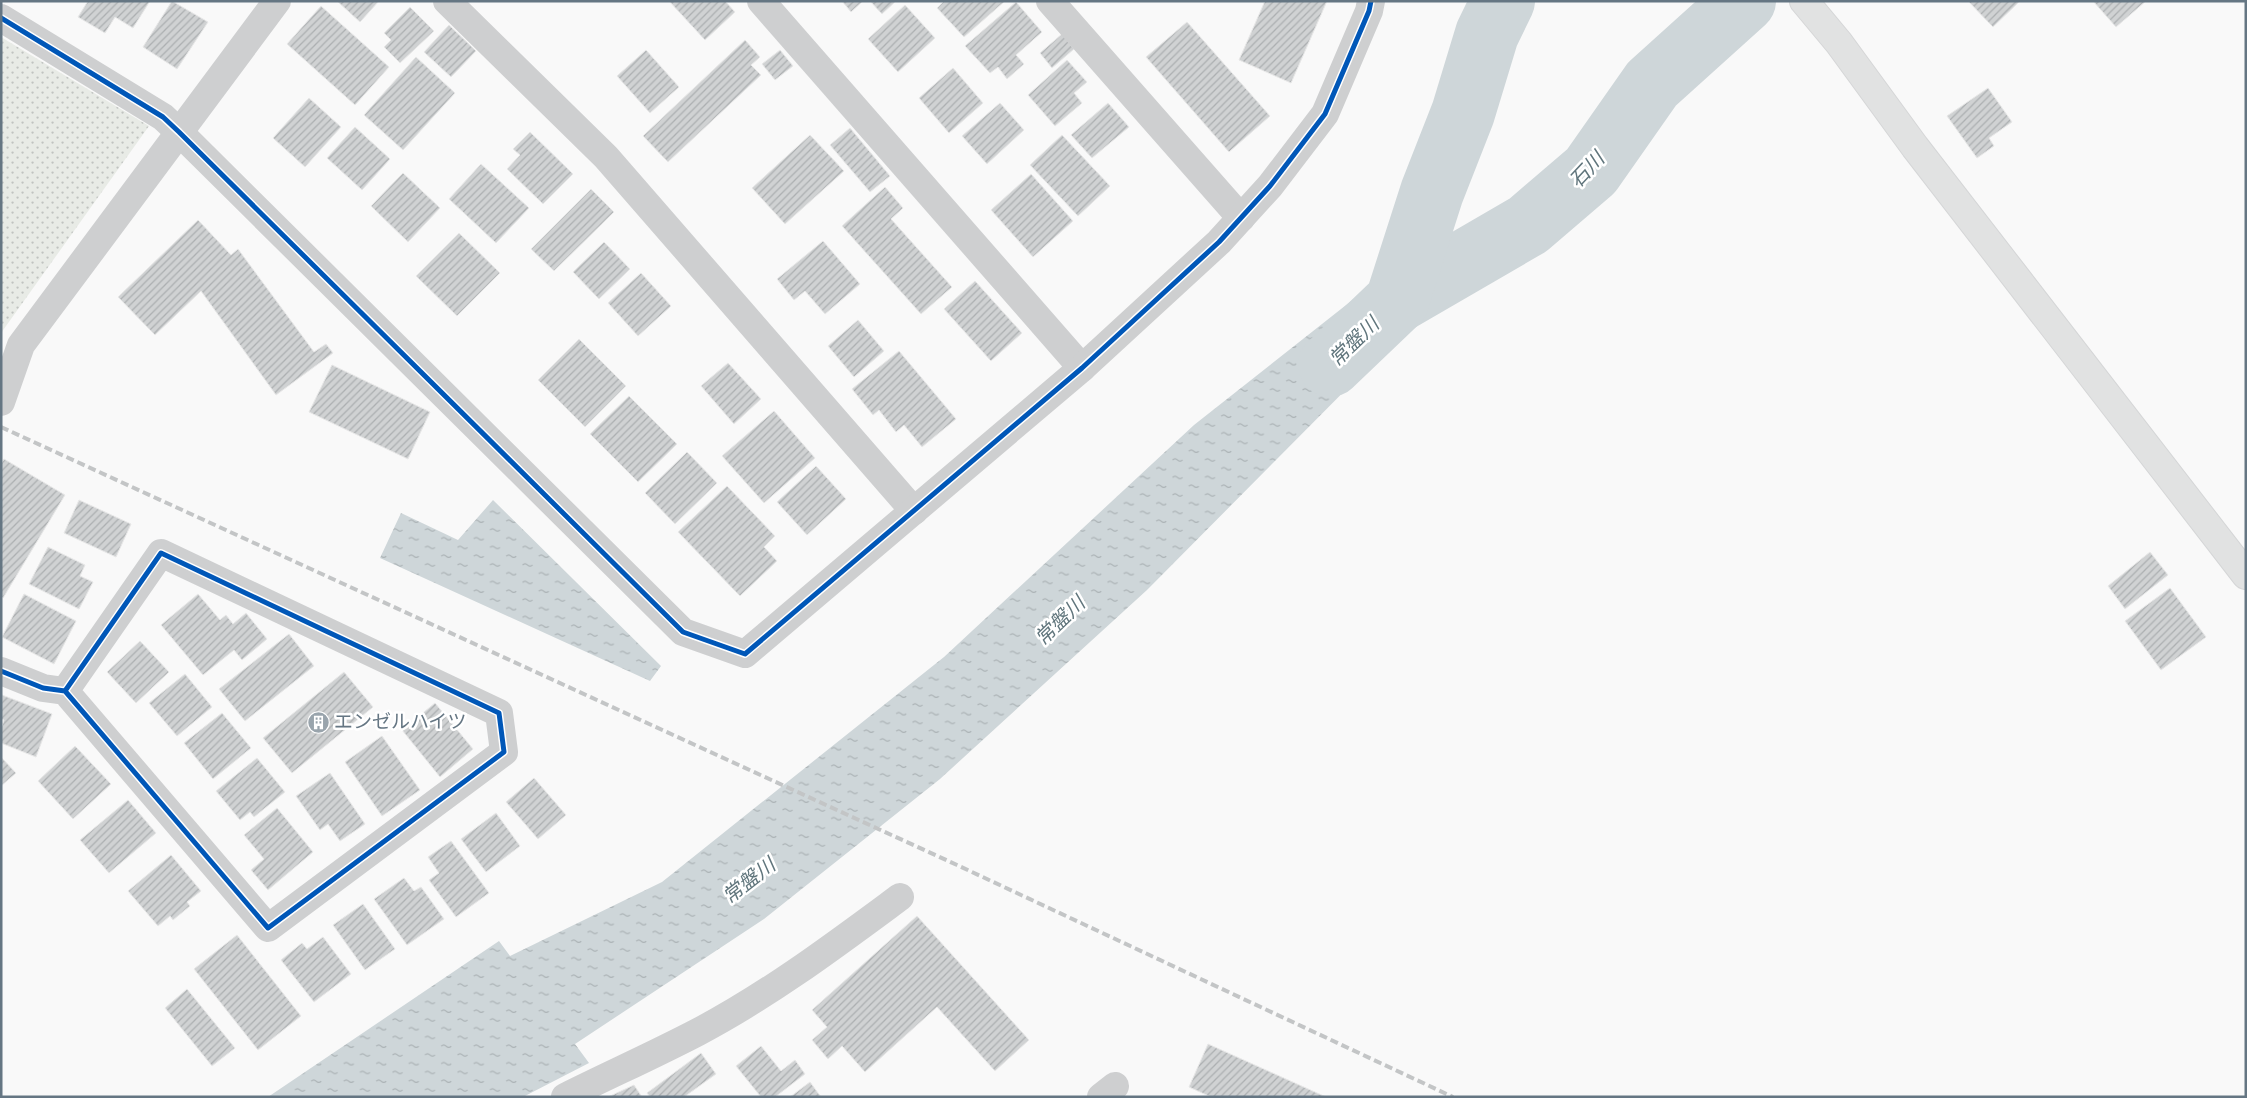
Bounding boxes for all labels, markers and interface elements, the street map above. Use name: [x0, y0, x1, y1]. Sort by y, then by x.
water label: 石川: [1565, 146, 1610, 192]
water label: 常盤川: [1324, 311, 1385, 371]
water label: 常盤川: [1030, 590, 1091, 650]
building icon: エンゼルハイツ: [306, 710, 330, 734]
place label: エンゼルハイツ: [334, 711, 467, 733]
water label: 常盤川: [718, 852, 781, 909]

